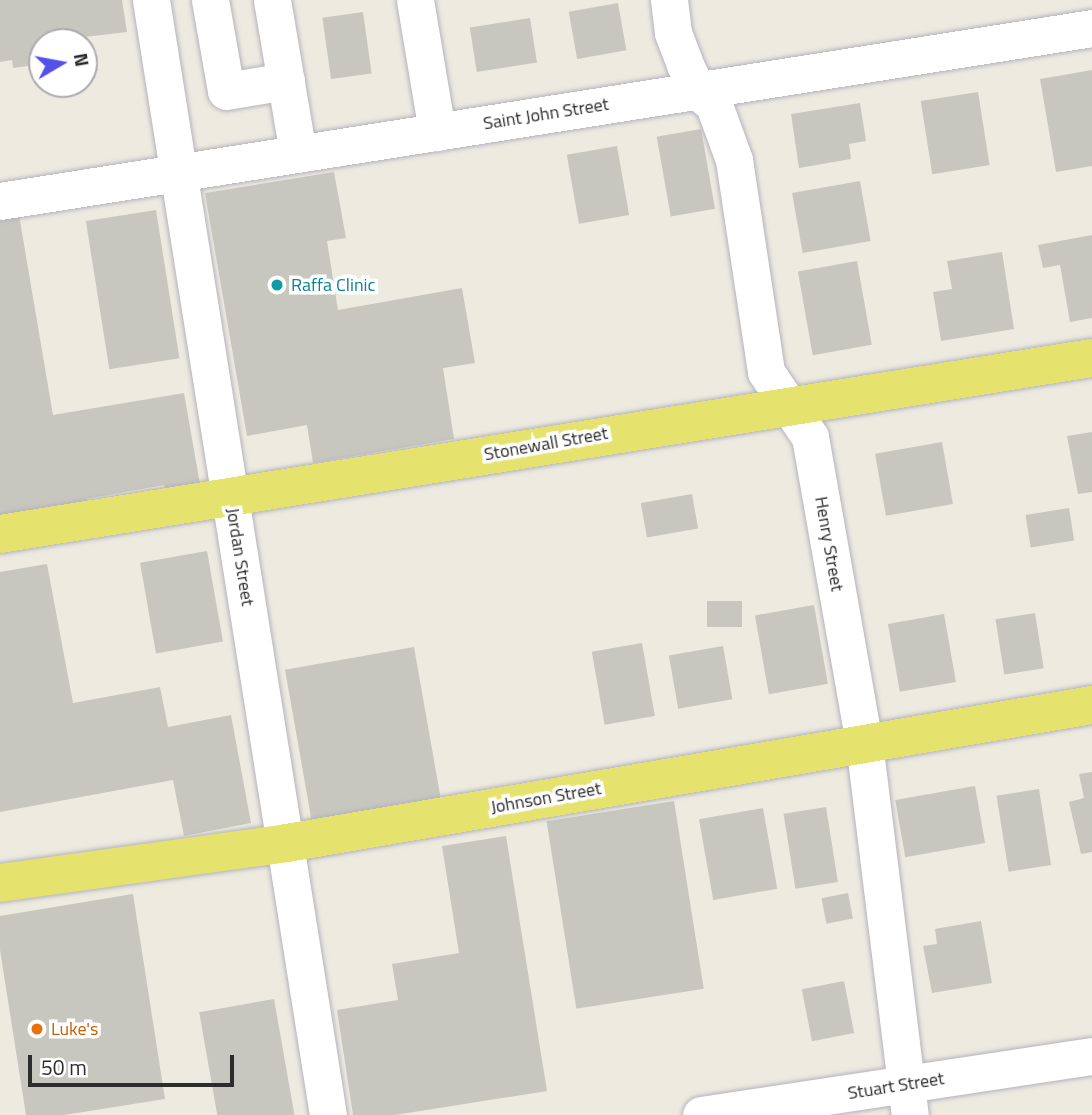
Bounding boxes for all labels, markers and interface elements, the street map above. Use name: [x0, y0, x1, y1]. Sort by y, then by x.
north arrow: [28, 28, 98, 98]
text: N: [67, 51, 98, 69]
street label: Saint John Street: [482, 93, 610, 135]
place label: Raffa Clinic: [291, 274, 375, 296]
marker: Raffa Clinic: [269, 277, 285, 293]
street label: Stonewall Street: [482, 422, 610, 466]
street label: Henry Street: [810, 495, 848, 593]
street label: Jordan Street: [222, 506, 258, 608]
street label: Johnson Street: [489, 778, 603, 818]
place label: Luke's: [51, 1018, 98, 1040]
marker: Luke's: [29, 1021, 45, 1037]
scale bar: [32, 1042, 238, 1086]
text: 50 m: [41, 1051, 87, 1083]
street label: Stuart Street: [846, 1068, 946, 1104]

